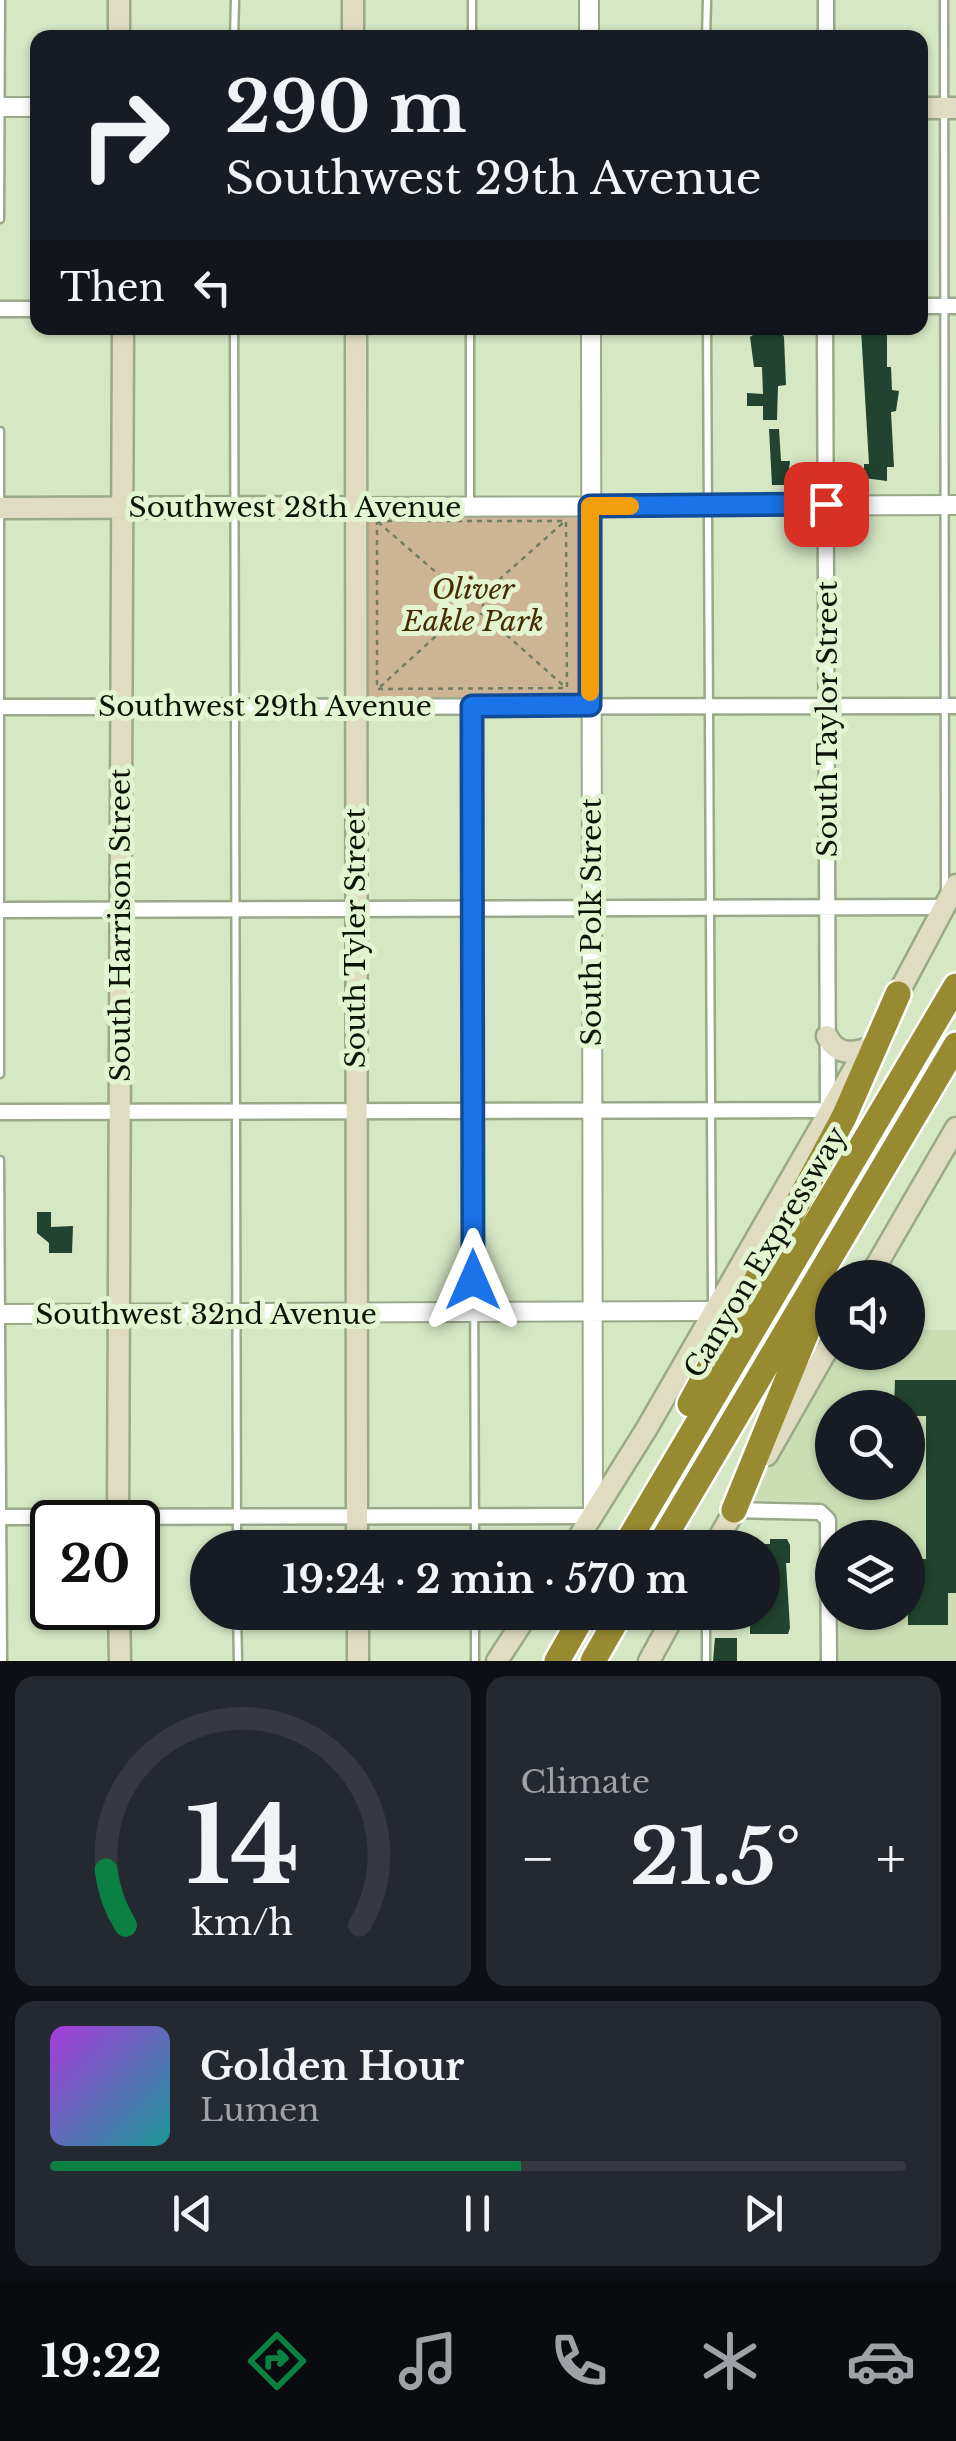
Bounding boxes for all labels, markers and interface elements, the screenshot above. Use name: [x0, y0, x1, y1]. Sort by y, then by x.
text: 290 m: [225, 64, 467, 151]
icon: right: [60, 70, 190, 200]
text: Southwest 29th Avenue: [225, 150, 762, 206]
icon: left: [185, 260, 240, 315]
text: Then: [60, 264, 165, 311]
pin: [784, 462, 869, 547]
icon: arrive: [799, 477, 854, 532]
street label: Southwest 28th Avenue: [129, 490, 461, 525]
park label: Oliver Eakle Park: [401, 572, 544, 639]
street label: South Taylor Street: [810, 580, 845, 857]
street label: Southwest 29th Avenue: [98, 689, 432, 724]
street label: South Harrison Street: [103, 768, 138, 1082]
street label: South Polk Street: [574, 798, 609, 1046]
street label: South Tyler Street: [338, 807, 373, 1068]
street label: Canyon Expressway: [677, 1120, 854, 1384]
position arrow: [421, 1228, 525, 1332]
map controls: [815, 1260, 925, 1630]
button: sound: [815, 1260, 925, 1370]
street label: Southwest 32nd Avenue: [35, 1297, 377, 1332]
button: search: [815, 1390, 925, 1500]
speed limit sign: 20: [30, 1500, 160, 1630]
button: layers: [815, 1520, 925, 1630]
text: 19:24 · 2 min · 570 m: [282, 1556, 688, 1603]
text: Climate: [521, 1762, 650, 1802]
text: 14: [186, 1782, 300, 1911]
text: 21.5°: [630, 1811, 801, 1904]
text: −: [521, 1825, 555, 1893]
text: +: [876, 1825, 906, 1893]
text: km/h: [192, 1900, 293, 1945]
text: Golden Hour: [200, 2043, 464, 2090]
text: Lumen: [200, 2090, 319, 2130]
icon: previous: [165, 2186, 220, 2241]
icon: pause: [450, 2186, 505, 2241]
icon: next: [736, 2186, 791, 2241]
icon: directions: [242, 2326, 312, 2396]
icon: music: [393, 2326, 463, 2396]
icon: phone: [544, 2326, 614, 2396]
icon: climate: [695, 2326, 765, 2396]
icon: car: [846, 2326, 916, 2396]
text: 19:22: [40, 2333, 162, 2389]

